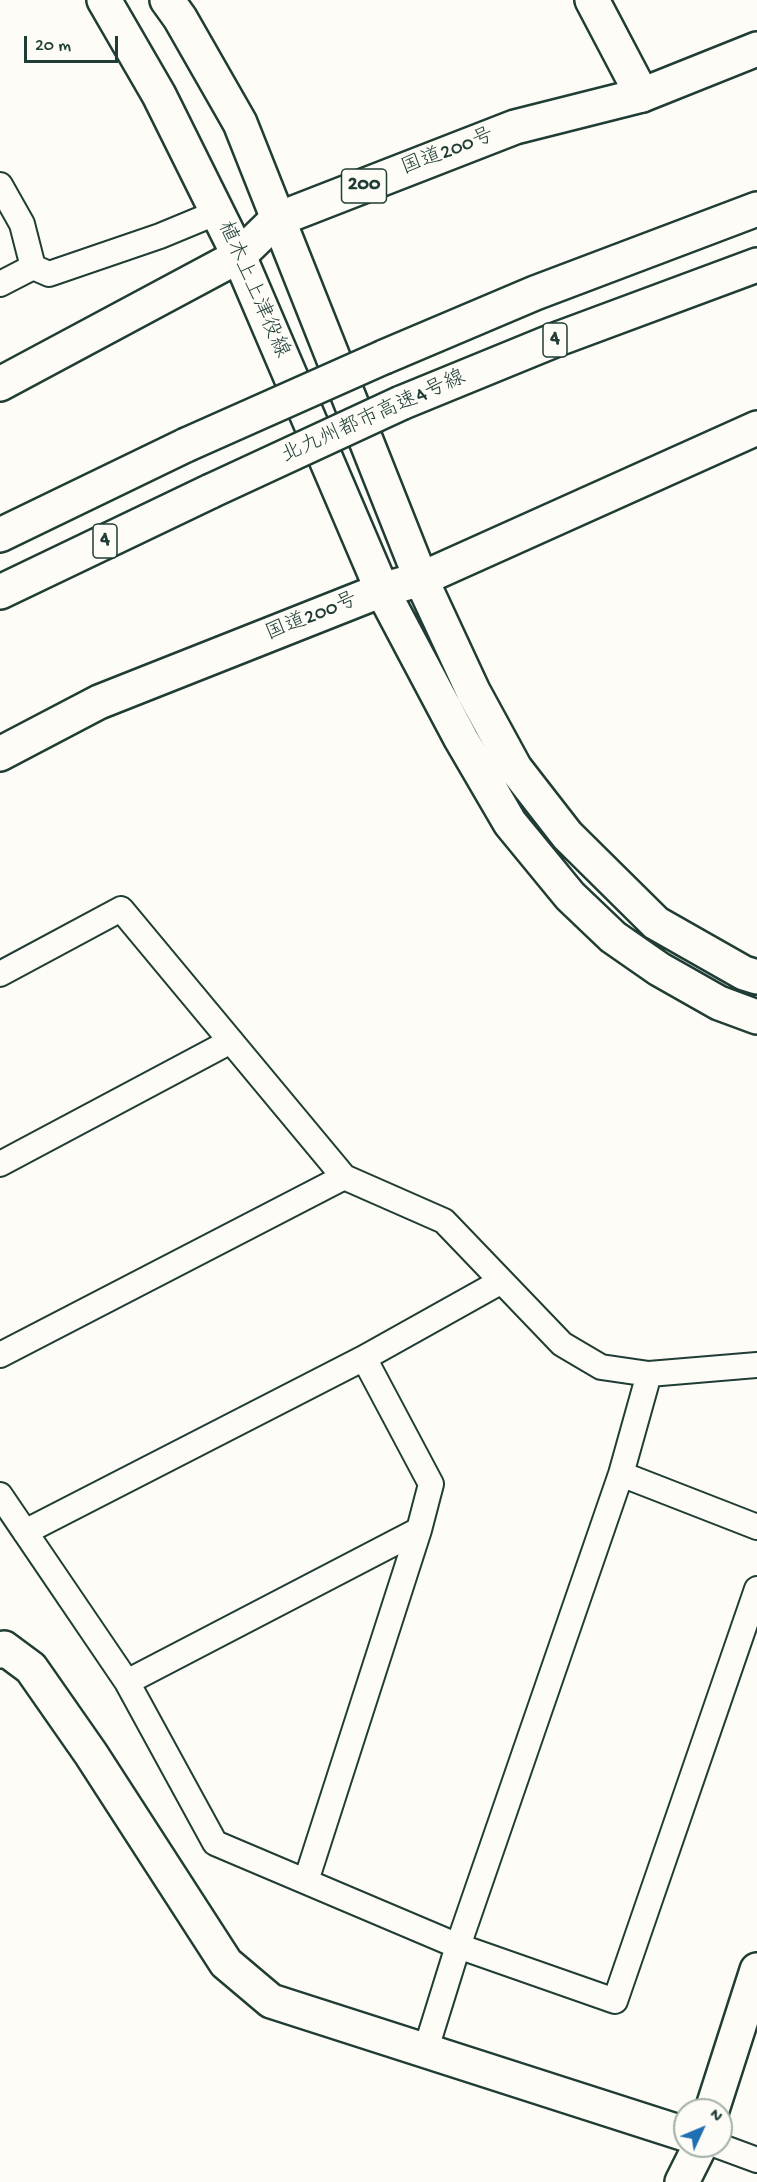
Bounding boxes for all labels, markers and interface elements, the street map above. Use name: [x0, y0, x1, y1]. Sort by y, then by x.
scale bar: [27, 24, 122, 62]
text: 20 m: [35, 36, 71, 57]
street label: 国道200号: [398, 124, 498, 182]
road number: 200: [342, 169, 386, 203]
street label: 植木上上津役線: [211, 218, 293, 362]
road number: 4: [543, 323, 567, 357]
street label: 北九州都市高速4号線: [278, 366, 470, 470]
road number: 4: [93, 524, 117, 558]
street label: 国道200号: [262, 588, 362, 648]
north arrow: [673, 2098, 733, 2158]
text: N: [704, 2106, 725, 2127]

